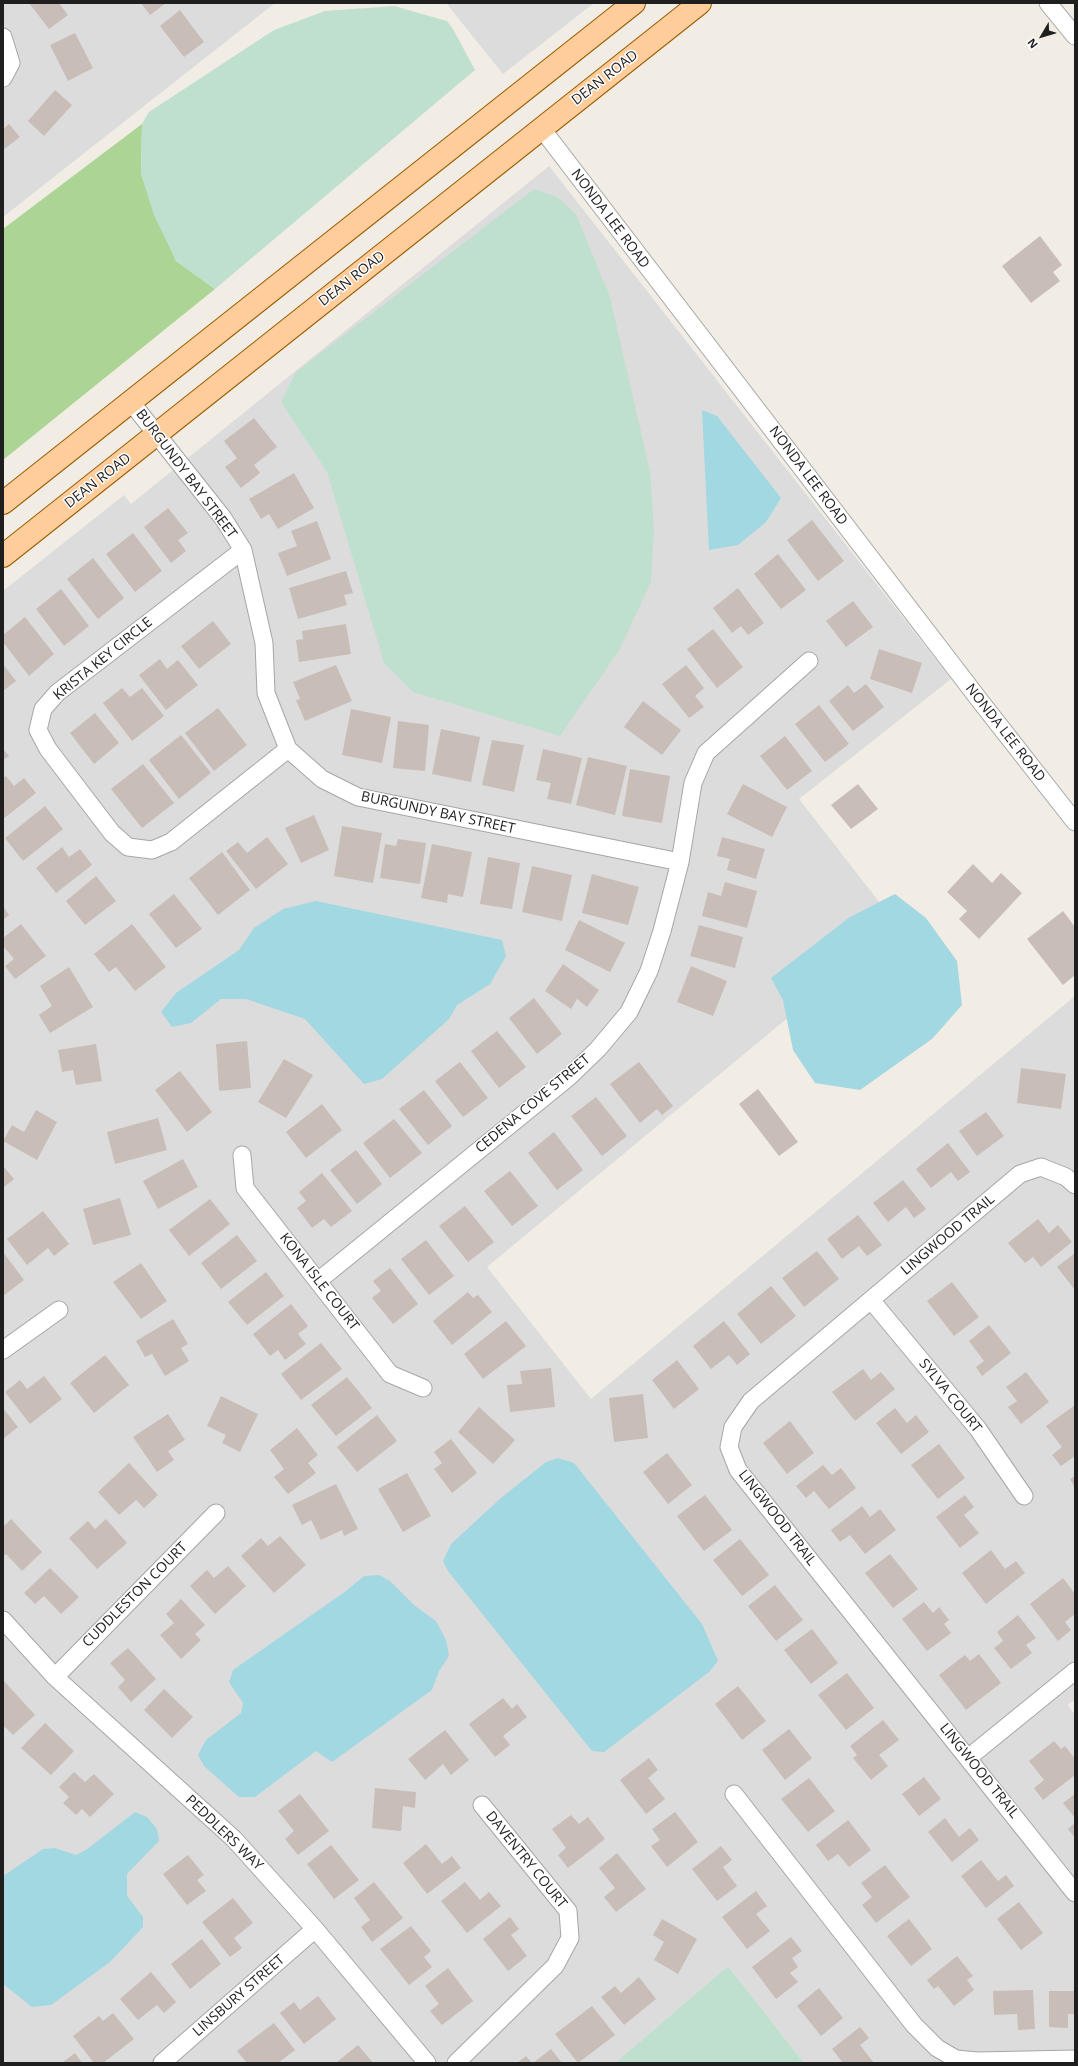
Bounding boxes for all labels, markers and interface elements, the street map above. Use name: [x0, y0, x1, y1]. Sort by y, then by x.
north arrow: [1022, 16, 1062, 56]
text: N: [1023, 36, 1041, 52]
street label: DEAN ROAD: [569, 47, 641, 109]
street label: NONDA LEE ROAD: [567, 166, 653, 272]
street label: DEAN ROAD: [316, 248, 388, 310]
street label: BURGUNDY BAY STREET: [132, 406, 240, 542]
street label: NONDA LEE ROAD: [765, 423, 851, 529]
street label: DEAN ROAD: [62, 450, 134, 512]
street label: KRISTA KEY CIRCLE: [50, 614, 156, 704]
street label: NONDA LEE ROAD: [962, 681, 1048, 785]
street label: BURGUNDY BAY STREET: [359, 788, 517, 838]
street label: CEDENA COVE STREET: [472, 1051, 594, 1157]
street label: LINGWOOD TRAIL: [898, 1191, 998, 1279]
street label: KONA ISLE COURT: [276, 1230, 362, 1334]
street label: SYLVA COURT: [915, 1356, 985, 1436]
street label: LINGWOOD TRAIL: [734, 1467, 820, 1569]
street label: CUDDLESTON COURT: [79, 1539, 191, 1651]
street label: LINGWOOD TRAIL: [936, 1720, 1022, 1822]
street label: PEDDLERS WAY: [182, 1792, 266, 1874]
street label: DAVENTRY COURT: [482, 1808, 570, 1912]
street label: LINSBURY STREET: [190, 1952, 288, 2040]

